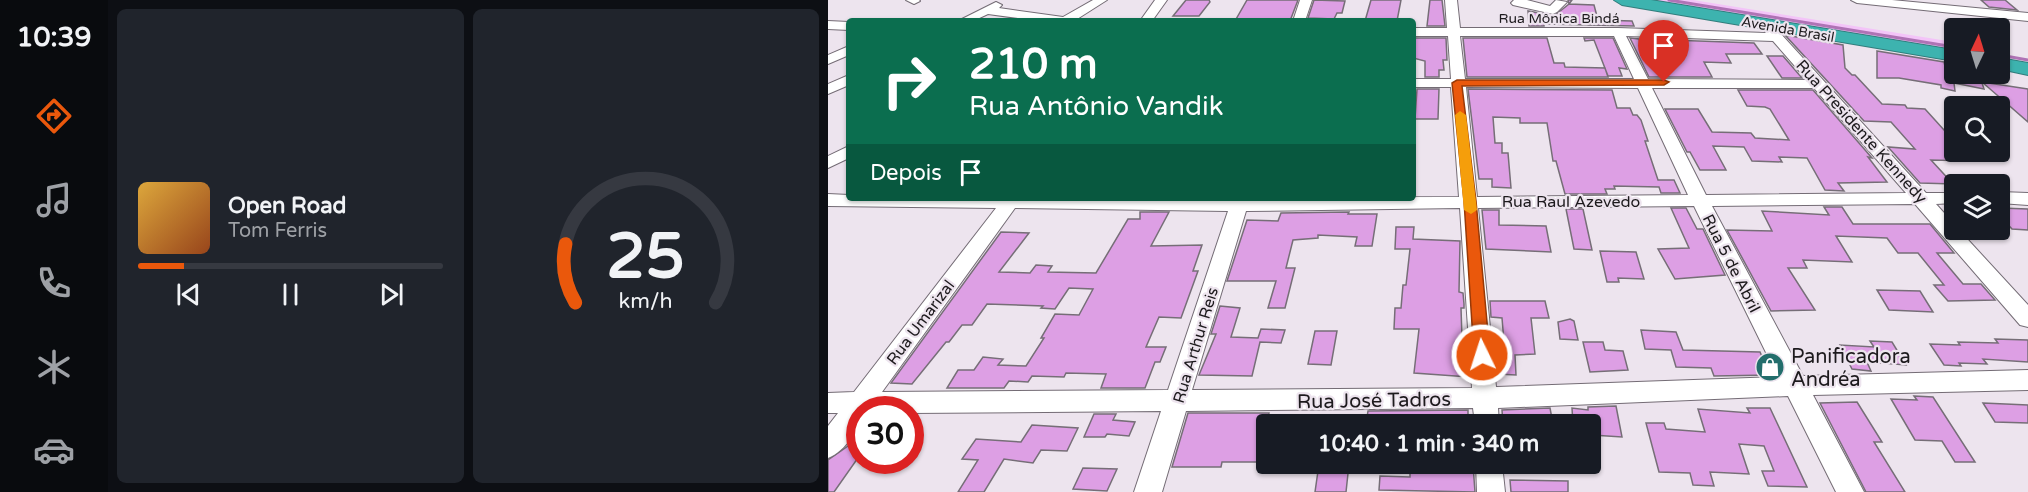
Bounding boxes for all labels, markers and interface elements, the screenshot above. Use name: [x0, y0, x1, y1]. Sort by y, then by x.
street label: Rua Mônica Bindá: [1498, 10, 1620, 27]
street label: Avenida Brasil: [1740, 13, 1836, 46]
north arrow: [1944, 18, 2010, 84]
map controls: [1944, 18, 2010, 240]
pin: [1638, 20, 1689, 82]
text: 10:39: [17, 21, 91, 54]
icon: arrive: [1647, 29, 1680, 62]
text: 210 m: [969, 39, 1098, 90]
icon: right: [870, 42, 948, 120]
street label: Rua Presidente Kennedy: [1791, 56, 1931, 208]
text: Rua Antônio Vandik: [969, 90, 1223, 123]
icon: directions: [33, 95, 75, 137]
button: search: [1944, 96, 2010, 162]
icon: arrive: [954, 156, 987, 189]
text: Depois: [870, 160, 942, 186]
button: layers: [1944, 174, 2010, 240]
icon: music: [33, 179, 75, 221]
street label: Rua Raul Azevedo: [1502, 192, 1640, 212]
text: Open Road: [228, 193, 346, 219]
street label: Rua 5 de Abril: [1698, 211, 1764, 316]
text: Tom Ferris: [228, 219, 327, 243]
text: 25: [607, 220, 685, 295]
icon: phone: [33, 262, 75, 304]
street label: Rua Umarizal: [882, 276, 959, 369]
icon: previous: [172, 278, 205, 311]
icon: pause: [274, 278, 307, 311]
icon: next: [375, 278, 408, 311]
street label: Rua Arthur Reis: [1169, 285, 1223, 406]
text: km/h: [619, 288, 673, 314]
position arrow: [1450, 323, 1514, 387]
place label: Panificadora Andréa: [1791, 345, 1911, 392]
icon: climate: [33, 346, 75, 388]
shop icon: Panificadora Andréa: [1754, 351, 1786, 383]
street label: Rua José Tadros: [1297, 388, 1451, 414]
speed limit sign: 30: [846, 396, 924, 474]
icon: car: [33, 429, 75, 471]
text: 10:40 · 1 min · 340 m: [1318, 431, 1539, 457]

